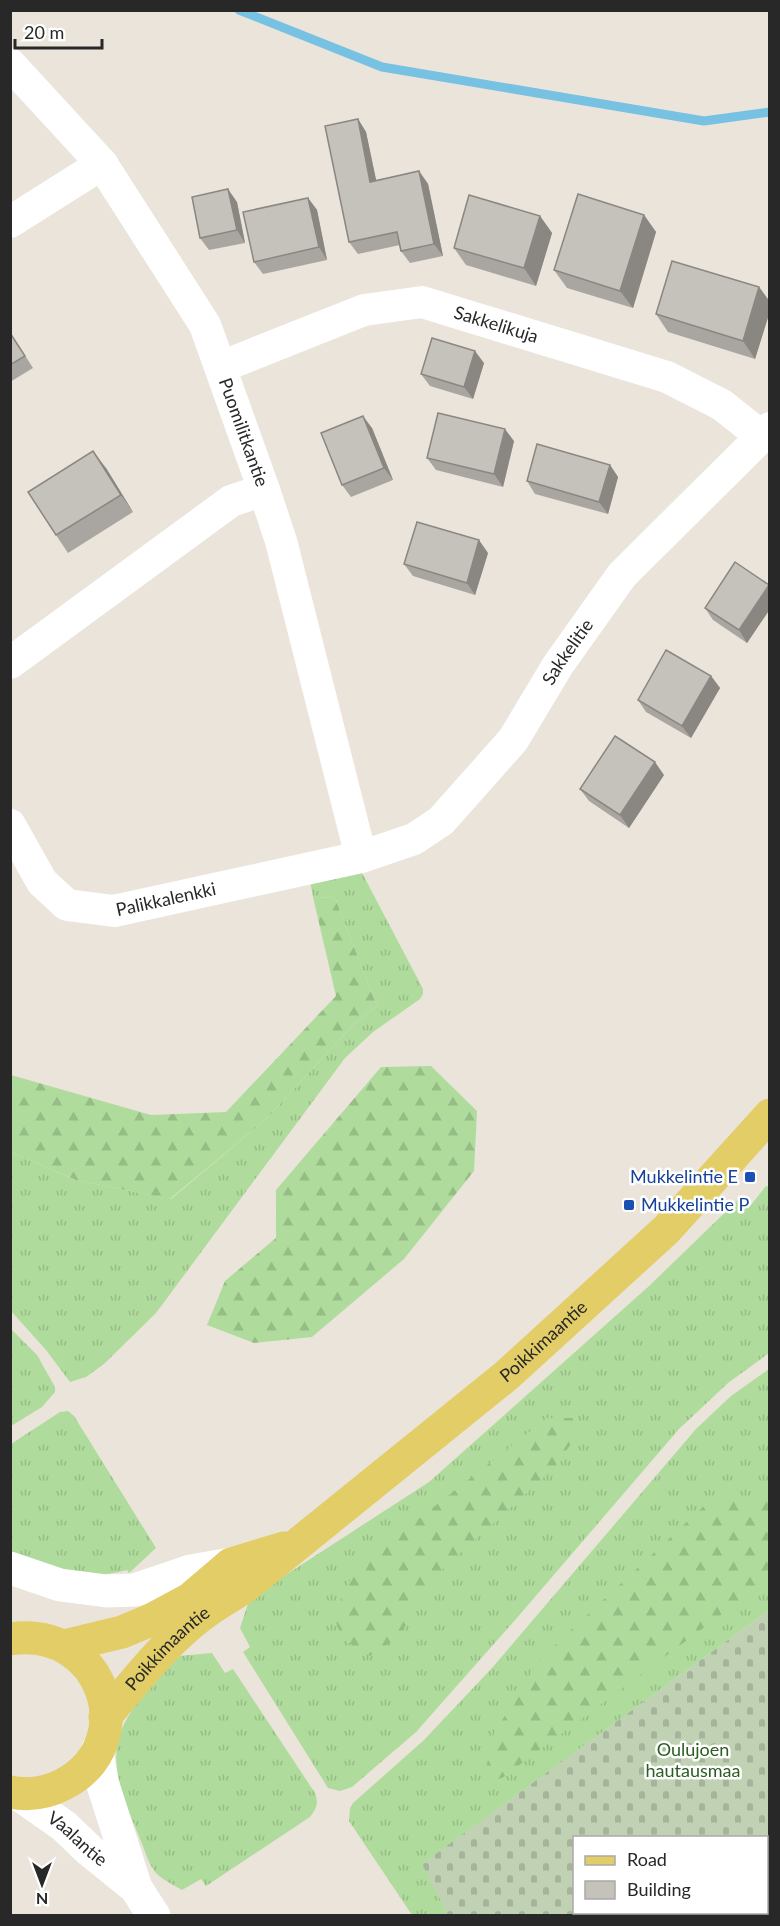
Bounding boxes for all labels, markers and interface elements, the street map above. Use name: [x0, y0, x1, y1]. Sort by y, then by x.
scale bar: [15, 12, 102, 50]
text: 20 m: [24, 21, 64, 43]
street label: Sakkelikuja: [452, 300, 541, 347]
street label: Puomilitkantie: [215, 375, 274, 489]
street label: Sakkelitie: [537, 614, 597, 688]
street label: Palikkalenkki: [114, 877, 218, 920]
place label: Mukkelintie E: [630, 1165, 738, 1187]
marker: Mukkelintie E: [743, 1170, 757, 1184]
place label: Mukkelintie P: [641, 1193, 750, 1215]
marker: Mukkelintie P: [622, 1198, 636, 1212]
street label: Poikkimaantie: [495, 1295, 591, 1386]
street label: Poikkimaantie: [120, 1601, 214, 1695]
park label: Oulujoen hautausmaa: [646, 1738, 740, 1781]
street label: Vaalantie: [44, 1806, 112, 1870]
legend: [573, 1836, 768, 1914]
text: Road: [627, 1848, 667, 1870]
north arrow: [12, 1854, 72, 1914]
text: Building: [627, 1878, 691, 1900]
text: N: [36, 1890, 48, 1909]

